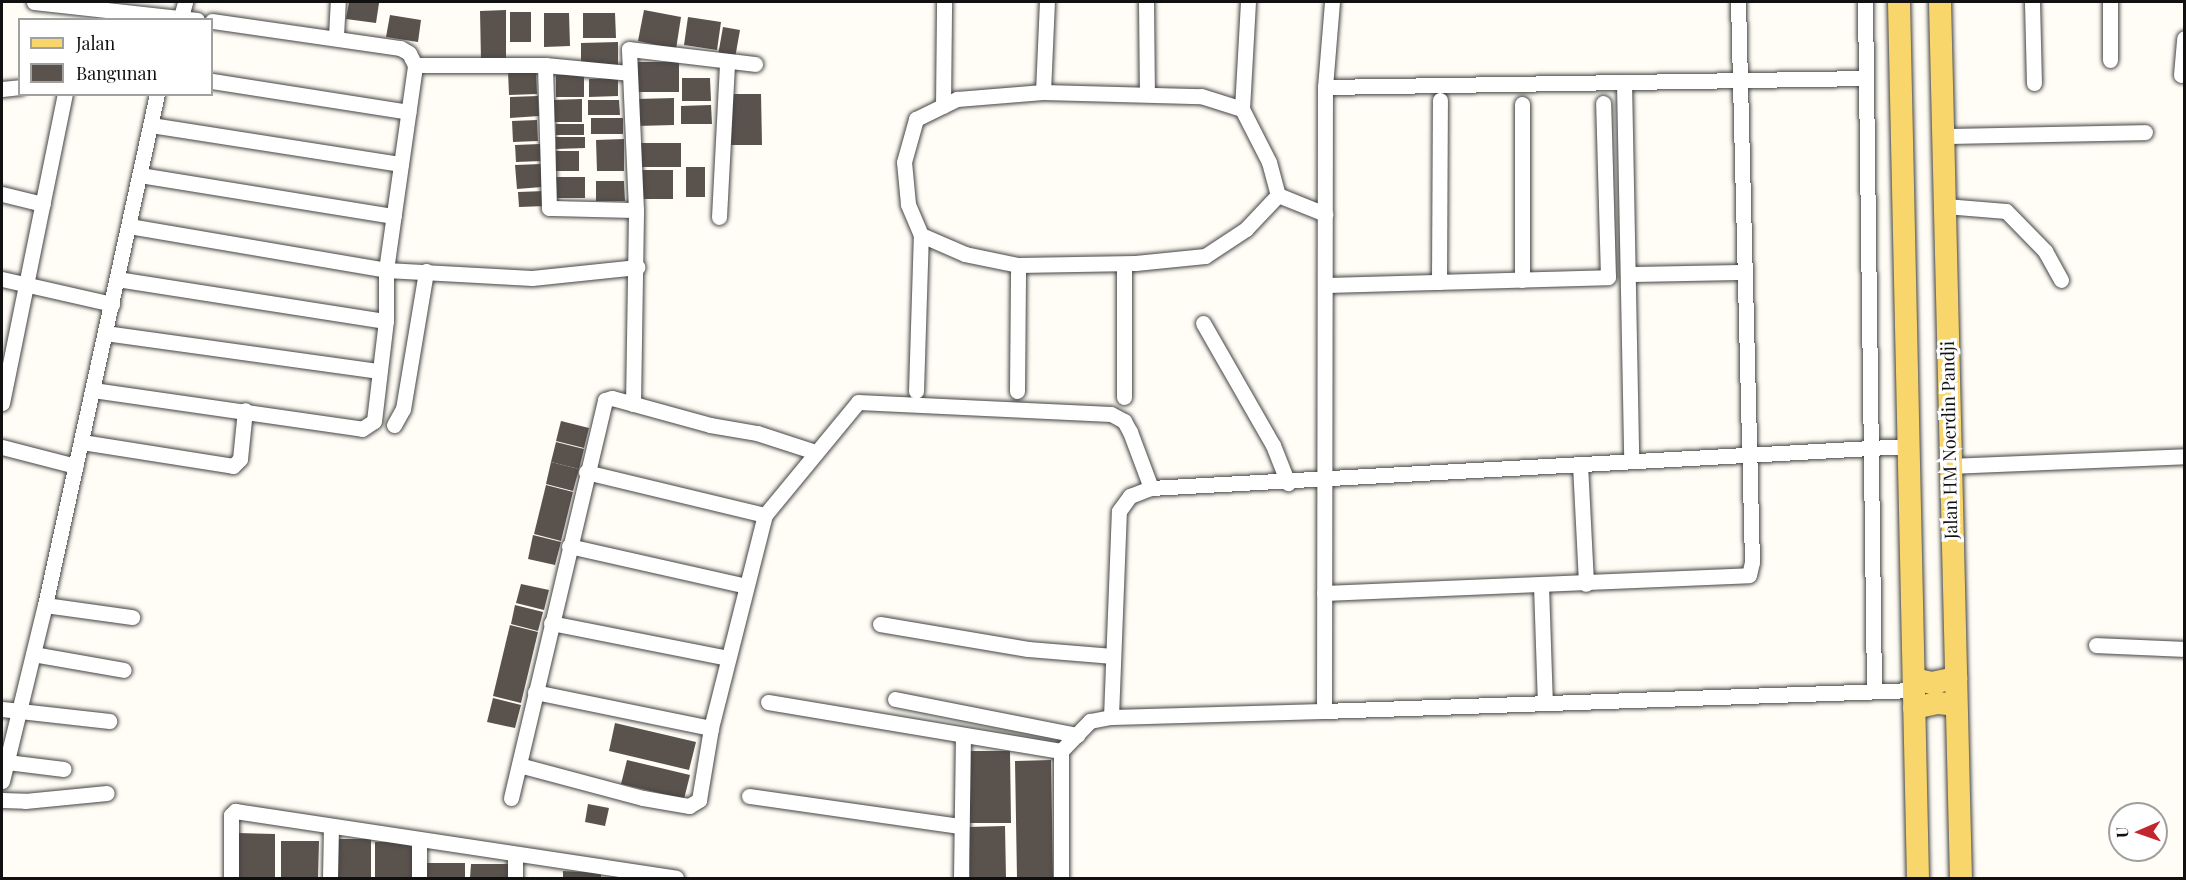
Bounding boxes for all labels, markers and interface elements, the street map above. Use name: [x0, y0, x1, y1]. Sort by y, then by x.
legend: [18, 18, 213, 96]
text: Jalan: [76, 31, 115, 55]
text: Bangunan: [76, 61, 157, 85]
street label: Jalan HM Noerdin Pandji: [1936, 341, 1962, 539]
north arrow: [2108, 802, 2168, 862]
text: U: [2111, 827, 2132, 838]

